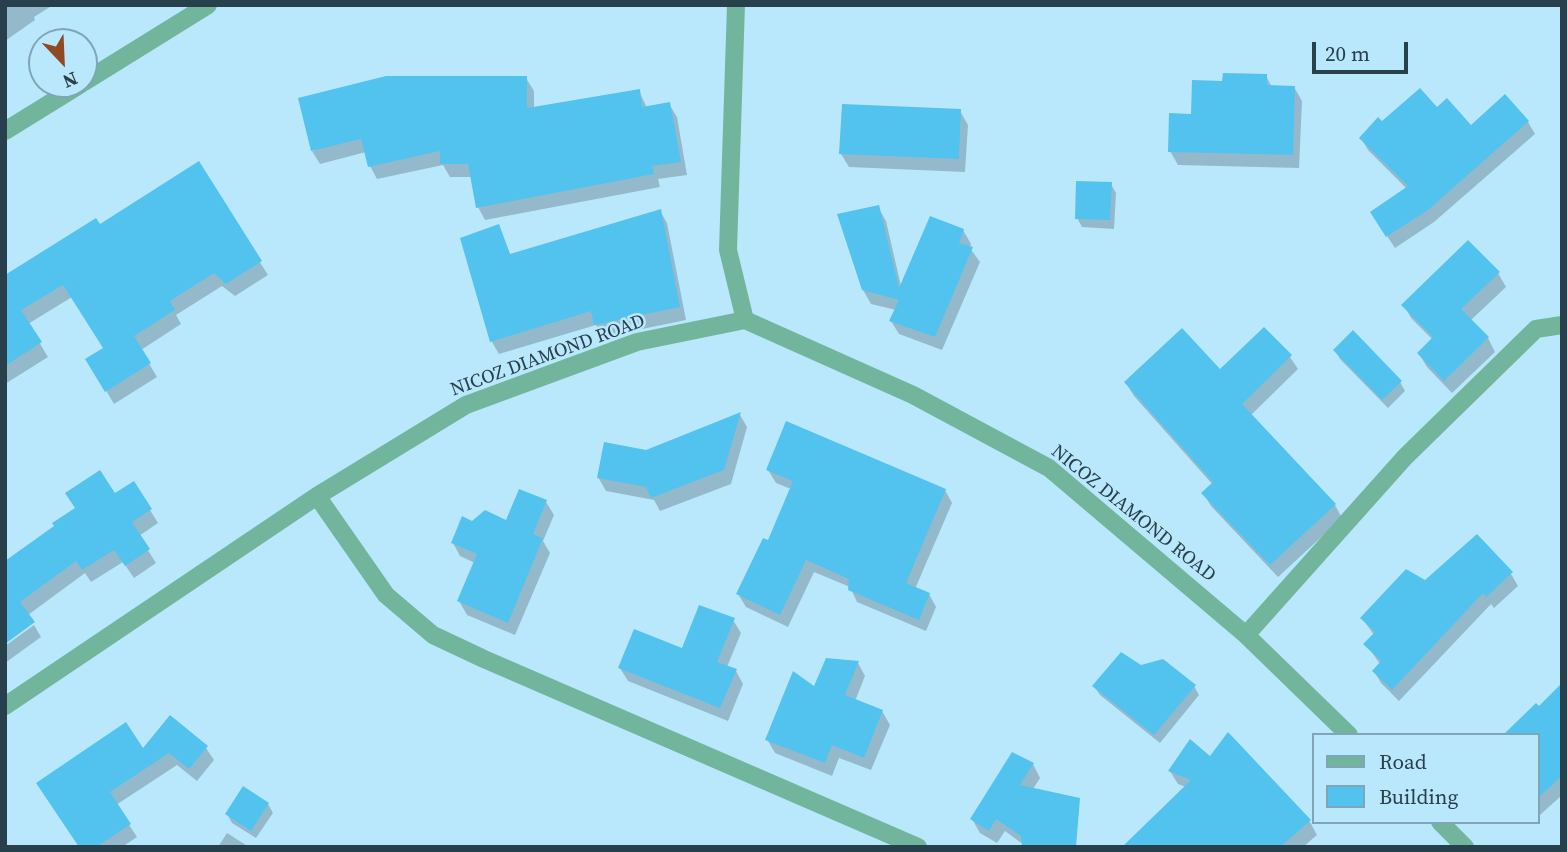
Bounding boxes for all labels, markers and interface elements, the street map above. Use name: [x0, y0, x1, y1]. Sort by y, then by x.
north arrow: [28, 28, 98, 98]
scale bar: [1315, 28, 1411, 72]
text: 20 m: [1325, 39, 1370, 68]
text: N: [59, 66, 82, 95]
street label: NICOZ DIAMOND ROAD: [448, 310, 648, 402]
street label: NICOZ DIAMOND ROAD: [1046, 441, 1220, 587]
legend: [1312, 733, 1539, 824]
text: Road: [1379, 747, 1427, 776]
text: Building: [1379, 782, 1458, 811]

